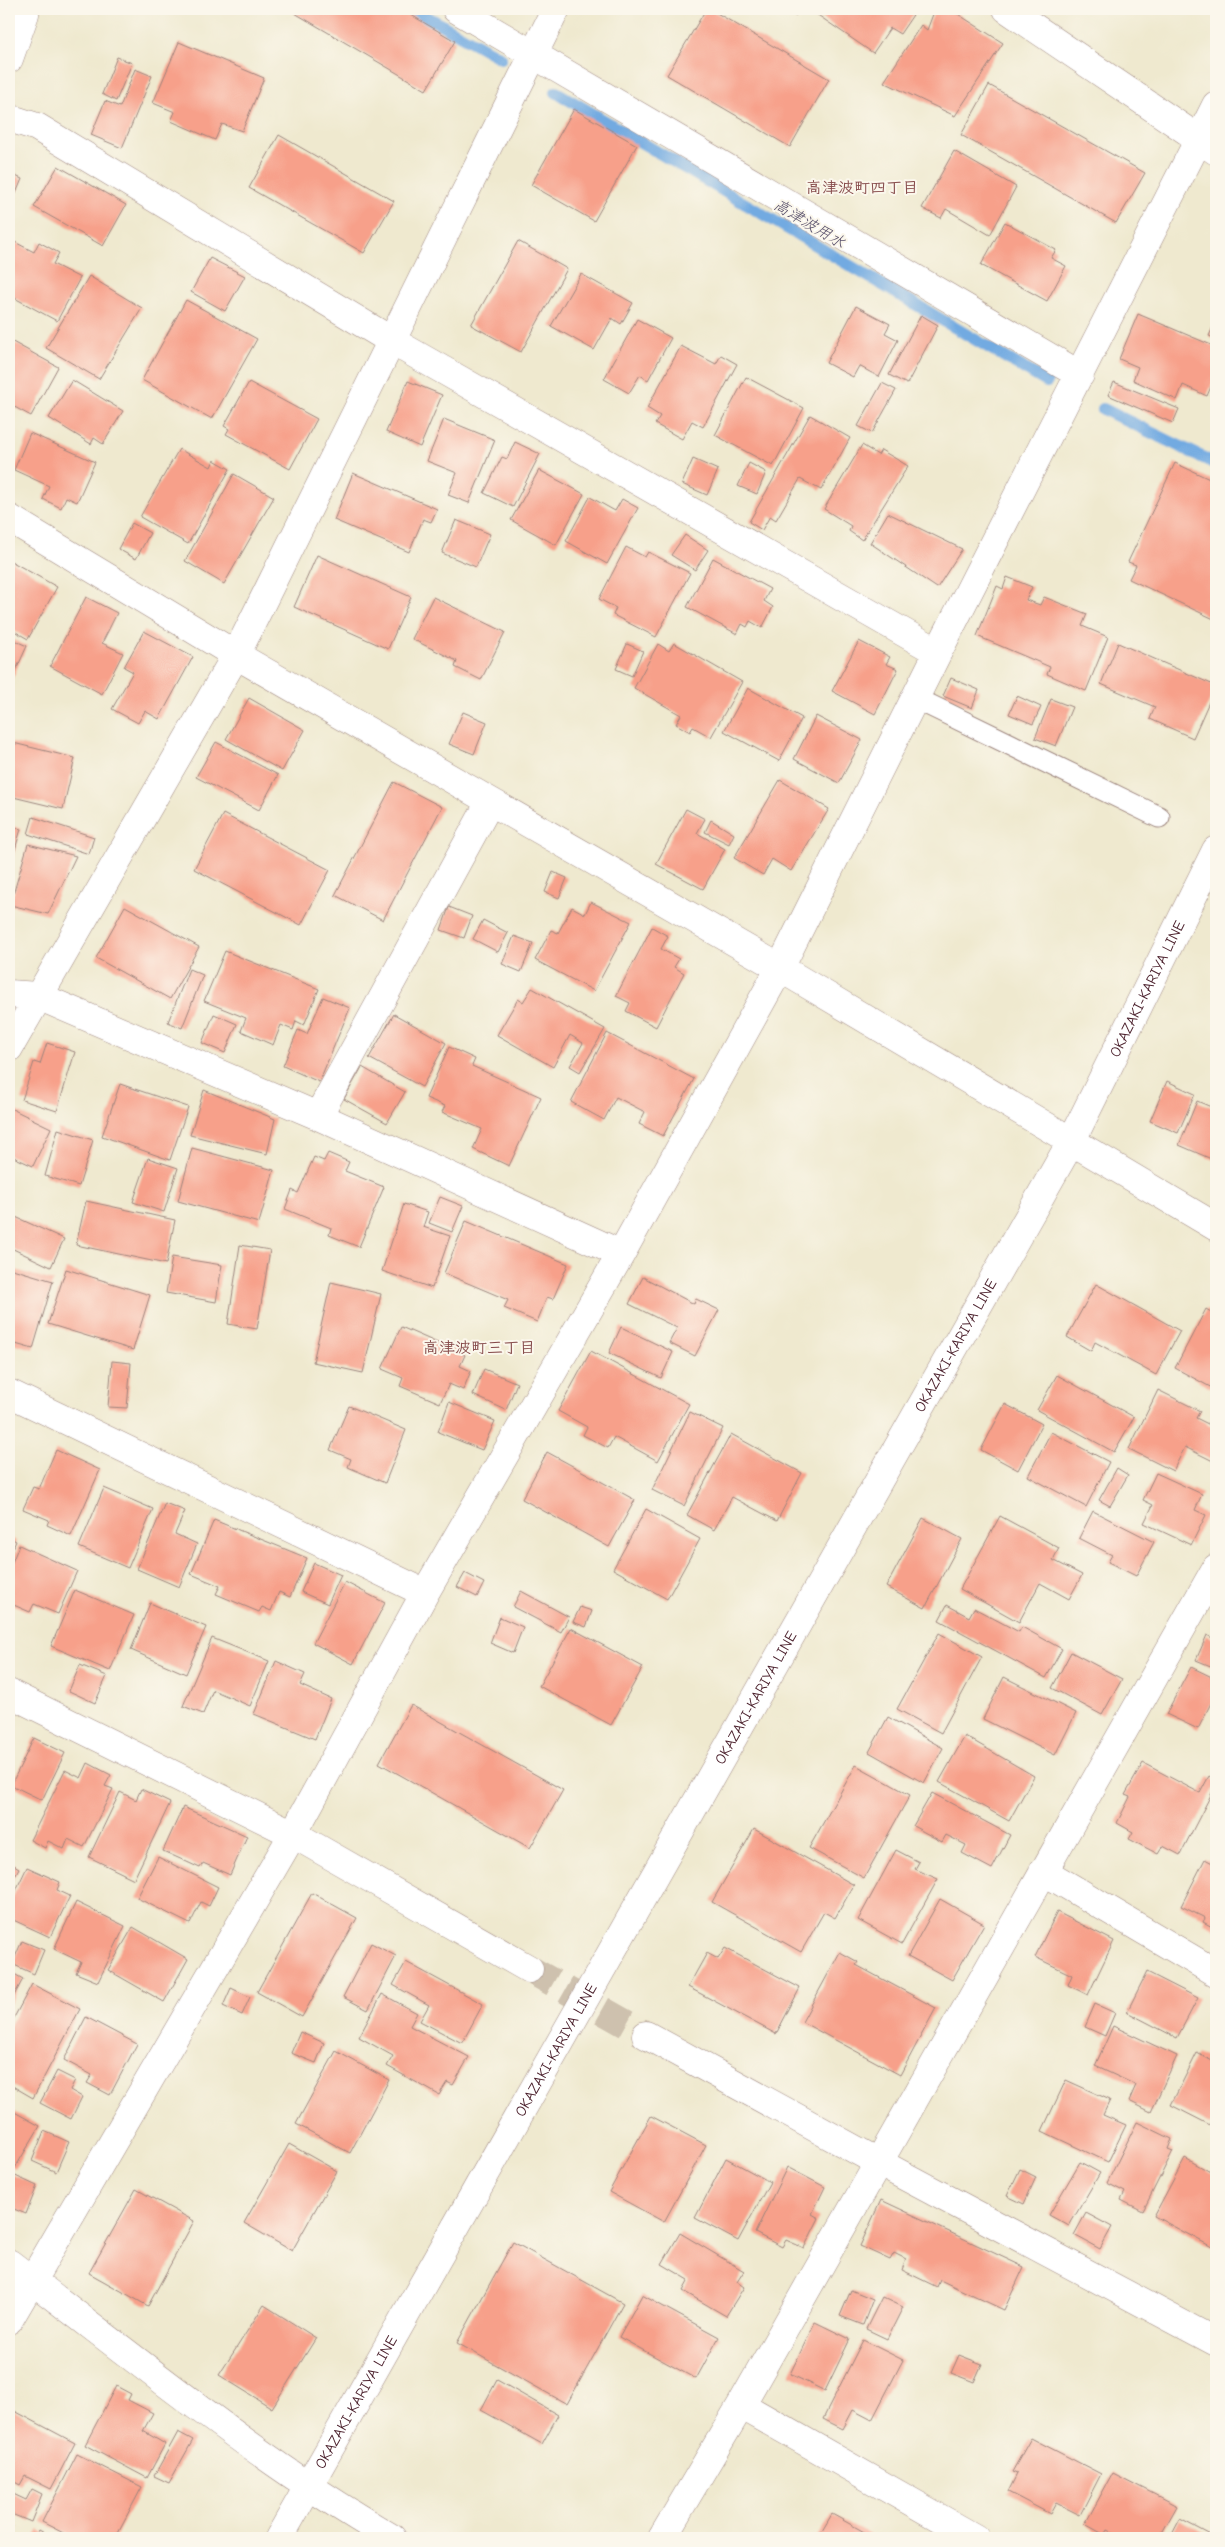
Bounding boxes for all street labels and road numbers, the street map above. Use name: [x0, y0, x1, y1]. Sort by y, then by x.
street label: OKAZAKI-KARIYA LINE: [1106, 918, 1188, 1060]
street label: OKAZAKI-KARIYA LINE: [911, 1276, 1000, 1415]
street label: OKAZAKI-KARIYA LINE: [711, 1628, 801, 1768]
street label: OKAZAKI-KARIYA LINE: [511, 1980, 601, 2120]
street label: OKAZAKI-KARIYA LINE: [311, 2333, 401, 2472]

